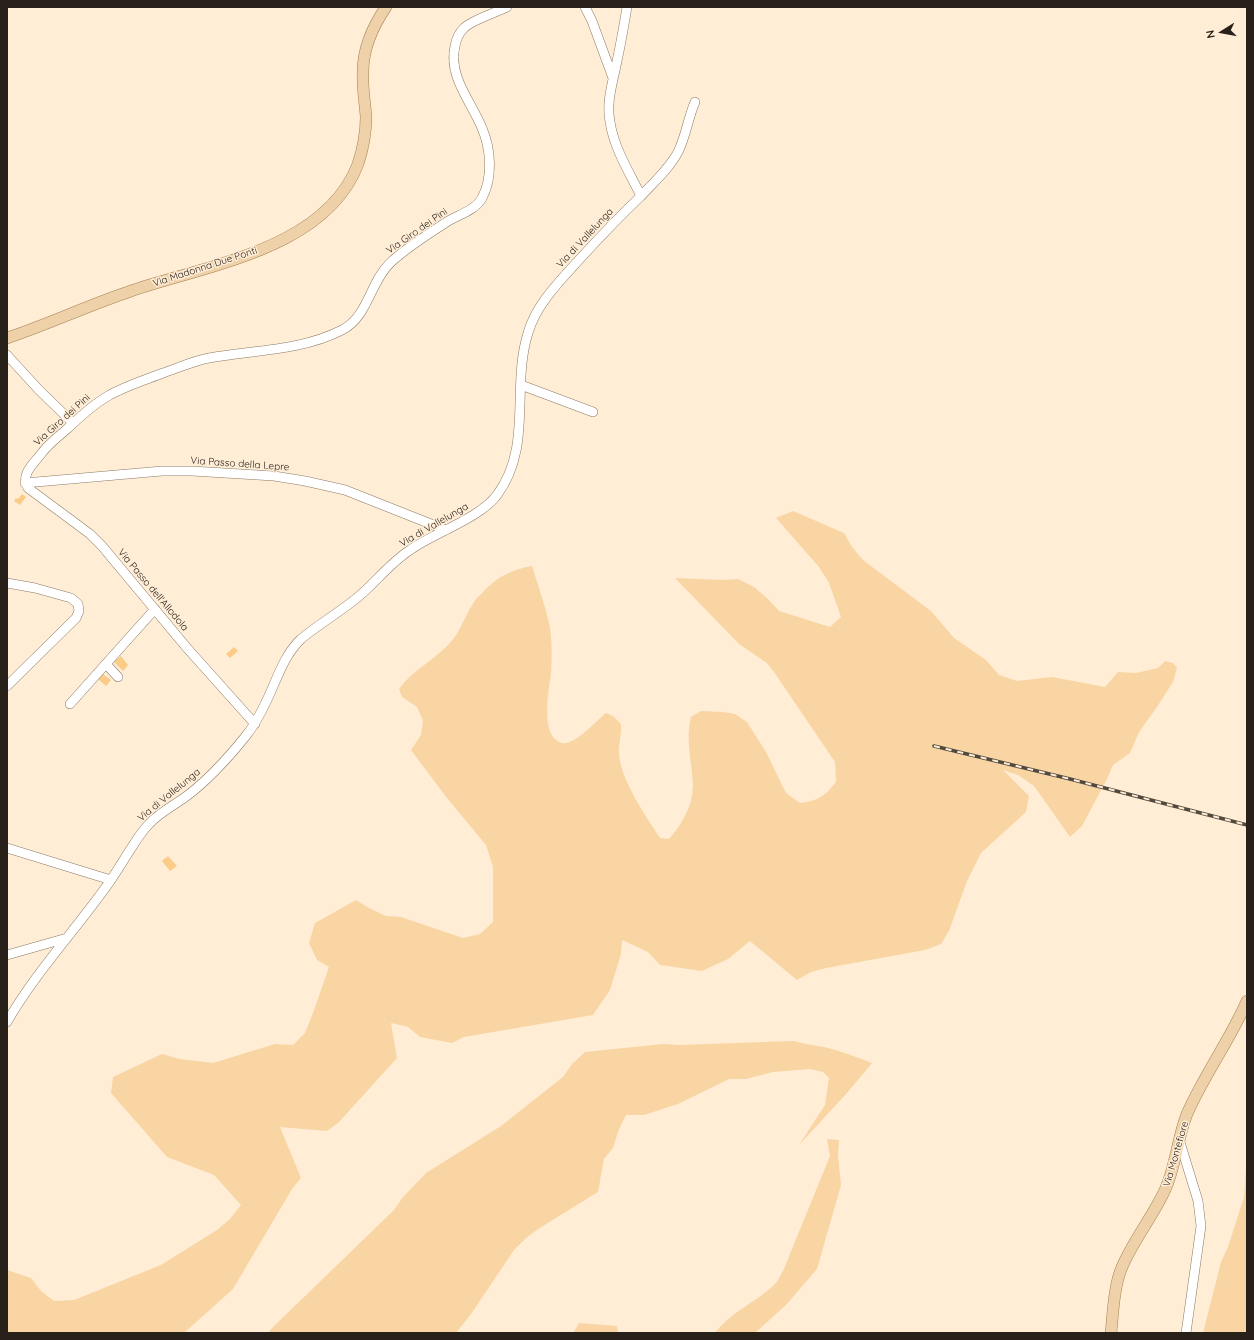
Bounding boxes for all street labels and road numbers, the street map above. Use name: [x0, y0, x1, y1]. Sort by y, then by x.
street label: Via Giro dei Pini: [384, 206, 450, 256]
street label: Via di Vallelunga: [554, 206, 616, 270]
street label: Via Madonna Due Ponti: [151, 244, 259, 290]
street label: Via Giro dei Pini: [31, 392, 93, 448]
street label: Via Passo della Lepre: [190, 455, 290, 473]
street label: Via di Vallelunga: [398, 501, 470, 549]
street label: Via Passo dell'Allodola: [115, 547, 191, 633]
street label: Via di Vallelunga: [135, 766, 203, 824]
street label: Via Montefiore: [1161, 1120, 1191, 1188]

